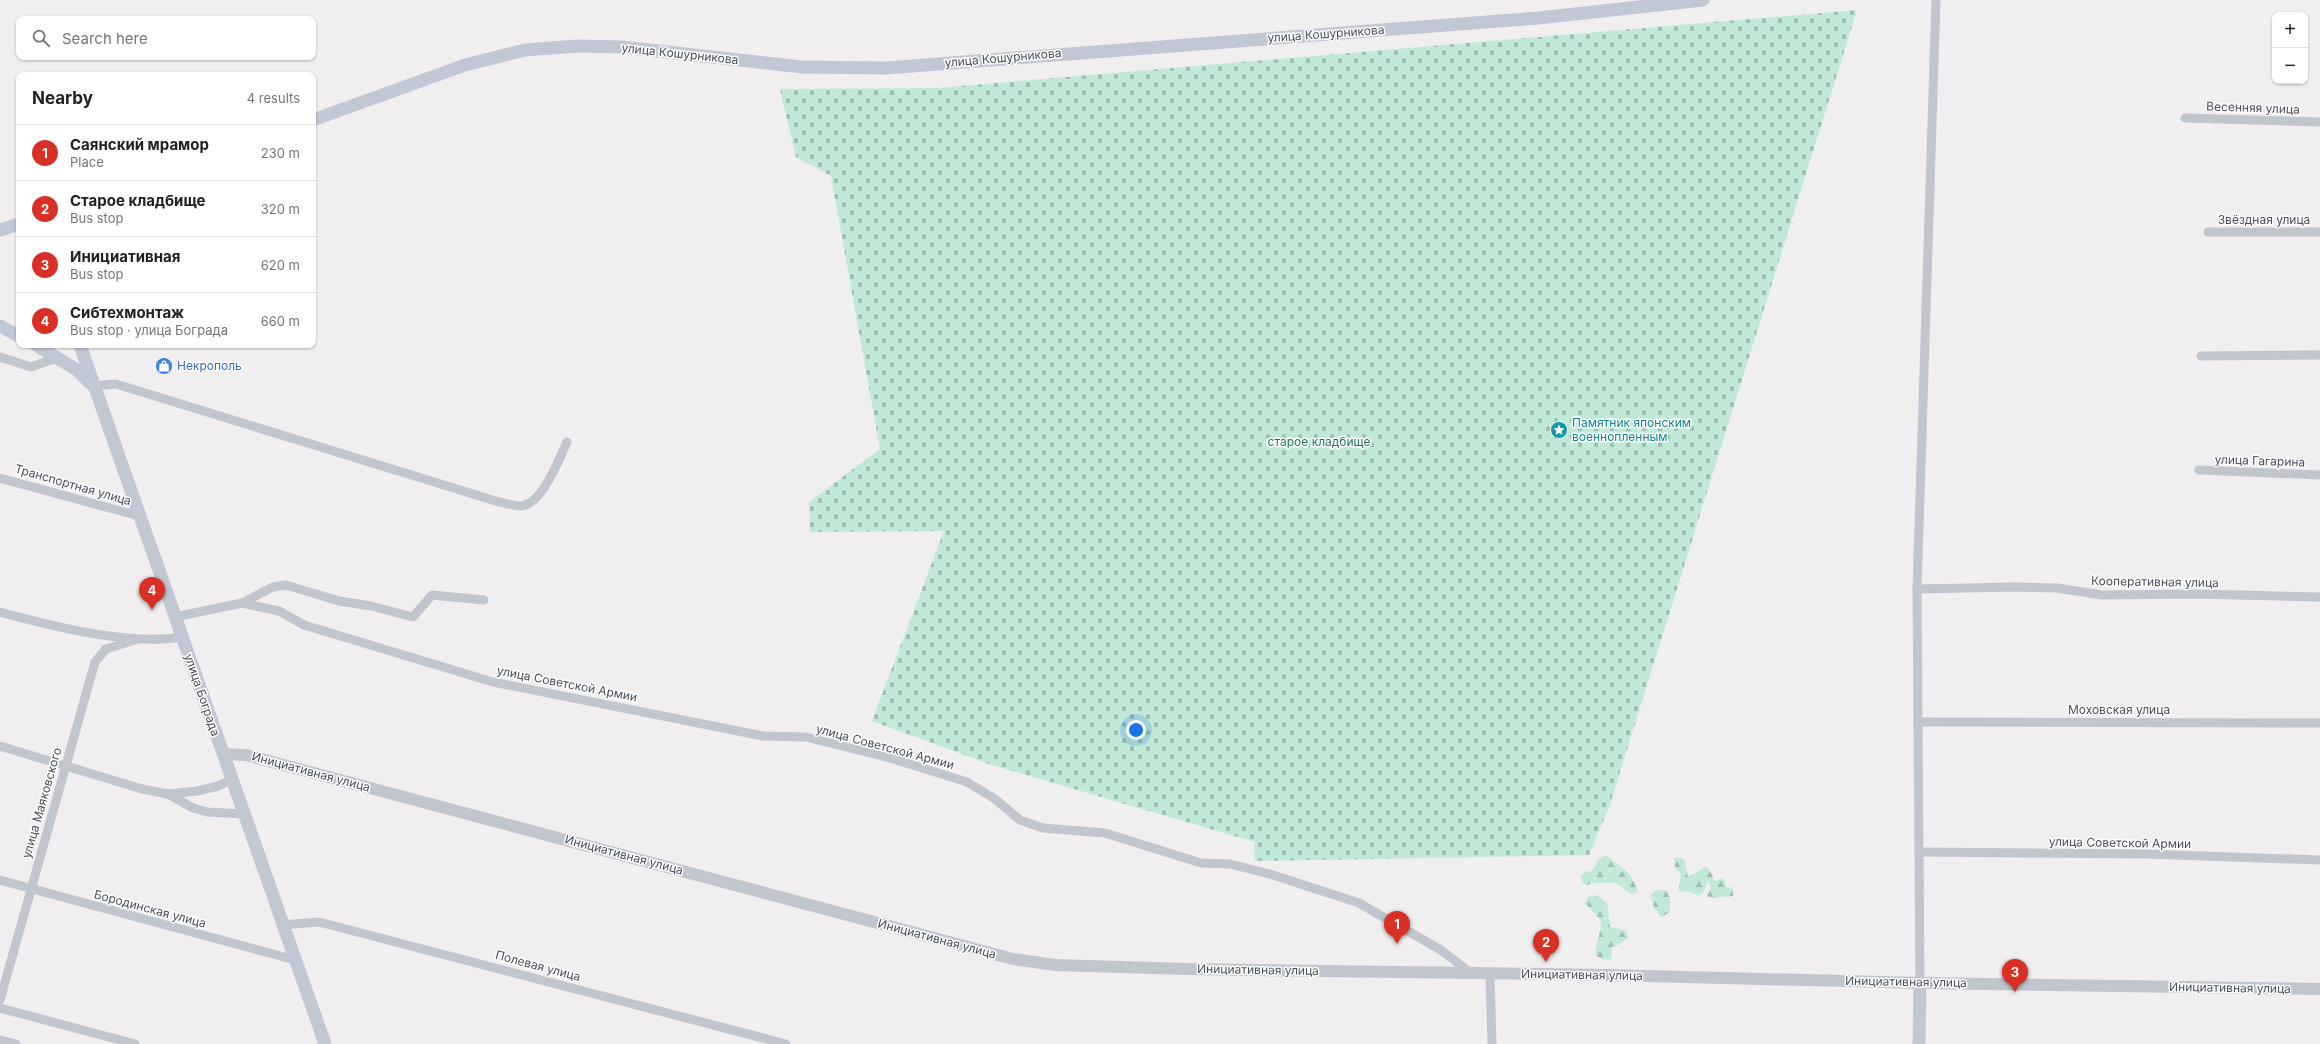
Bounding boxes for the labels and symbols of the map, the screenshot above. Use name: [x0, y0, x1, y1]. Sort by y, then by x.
street label: улица Кошурникова: [1267, 22, 1385, 45]
street label: улица Кошурникова: [621, 40, 739, 67]
street label: улица Кошурникова: [944, 45, 1062, 70]
street label: Весенняя улица: [2206, 98, 2300, 117]
street label: Звёздная улица: [2218, 212, 2310, 227]
shop icon: Некрополь: [154, 356, 174, 376]
place label: Некрополь: [177, 358, 242, 373]
place label: Памятник японским военнопленным: [1572, 415, 1691, 444]
place icon: Памятник японским военнопленным: [1549, 420, 1569, 440]
park label: старое кладбище: [1268, 434, 1370, 449]
street label: улица Гагарина: [2215, 451, 2306, 470]
street label: Транспортная улица: [13, 461, 133, 508]
street label: Кооперативная улица: [2091, 573, 2219, 590]
pin: 4: [139, 577, 165, 610]
street label: улица Бограда: [181, 652, 224, 738]
street label: улица Советской Армии: [496, 663, 638, 704]
street label: Моховская улица: [2068, 702, 2170, 717]
your location: [1126, 720, 1146, 740]
street label: улица Советской Армии: [814, 721, 956, 772]
street label: улица Маяковского: [19, 746, 65, 860]
street label: Инициативная улица: [250, 749, 372, 795]
street label: Инициативная улица: [563, 832, 685, 878]
street label: улица Советской Армии: [2049, 834, 2191, 851]
street label: Бородинская улица: [92, 886, 208, 931]
pin: 1: [1384, 911, 1410, 944]
street label: Инициативная улица: [876, 916, 998, 962]
pin: 2: [1533, 929, 1559, 962]
street label: Полевая улица: [494, 947, 582, 984]
pin: 3: [2002, 959, 2028, 992]
street label: Инициативная улица: [1197, 961, 1319, 978]
street label: Инициативная улица: [1521, 966, 1643, 983]
street label: Инициативная улица: [1845, 973, 1967, 990]
street label: Инициативная улица: [2169, 979, 2291, 996]

